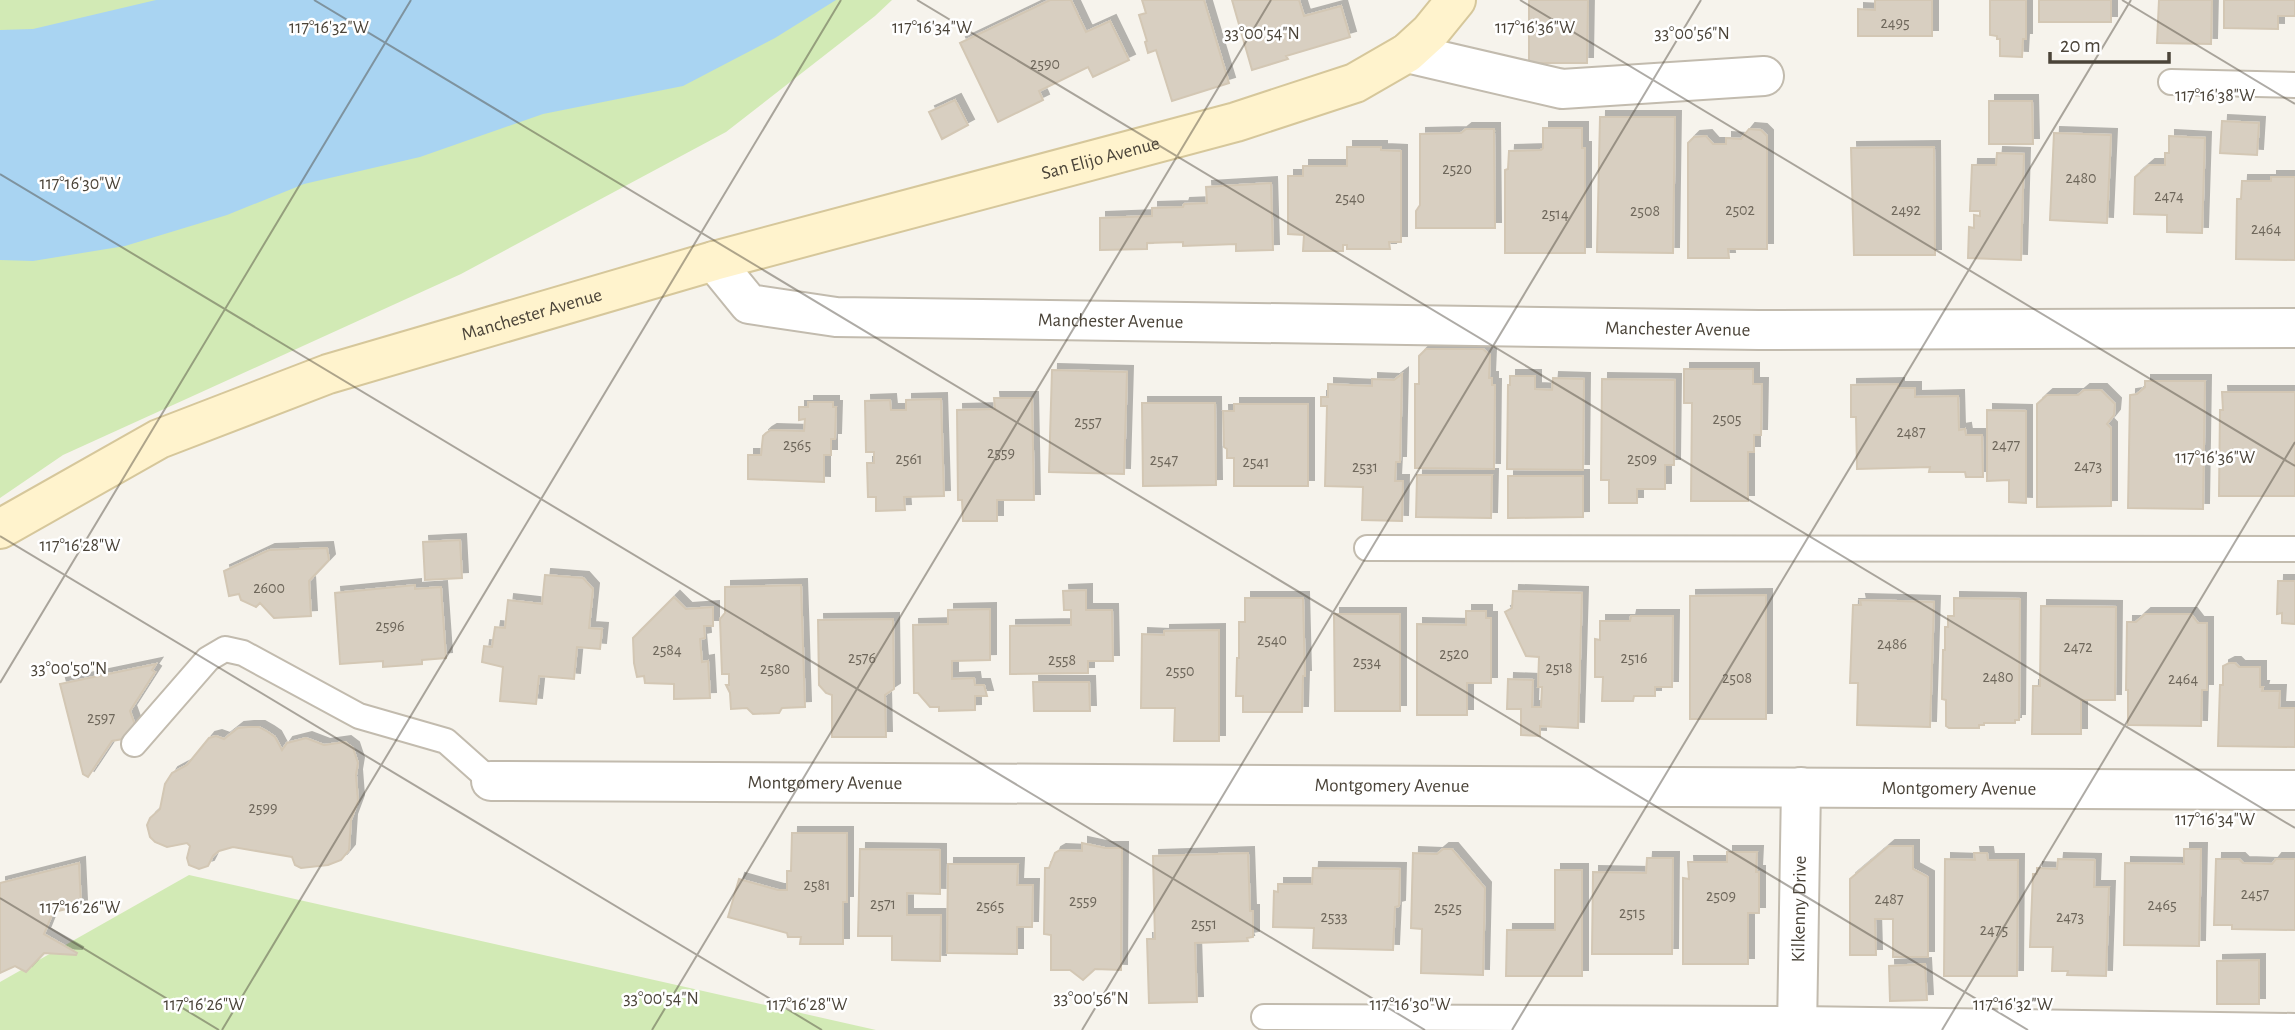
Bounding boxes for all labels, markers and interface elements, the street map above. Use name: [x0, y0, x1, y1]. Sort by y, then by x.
house number: 2495: [1880, 15, 1910, 31]
text: 117°16'32"W: [289, 19, 369, 37]
text: 117°16'34"W: [892, 19, 972, 37]
text: 117°16'36"W: [1495, 19, 1575, 37]
scale bar: [2050, 21, 2169, 65]
text: 33°00'54"N: [1224, 25, 1300, 43]
text: 33°00'56"N: [1654, 25, 1730, 43]
text: 20 m: [2060, 35, 2101, 56]
house number: 2590: [1030, 56, 1060, 72]
text: 117°16'38"W: [2175, 87, 2255, 105]
street label: San Elijo Avenue: [1039, 133, 1162, 183]
house number: 2520: [1442, 161, 1472, 177]
house number: 2480: [2065, 170, 2097, 186]
text: 117°16'30"W: [39, 175, 121, 193]
house number: 2474: [2154, 188, 2184, 204]
house number: 2540: [1335, 190, 1365, 206]
house number: 2502: [1725, 202, 1755, 218]
house number: 2492: [1891, 202, 1921, 218]
house number: 2508: [1630, 203, 1660, 219]
house number: 2514: [1541, 206, 1569, 222]
house number: 2464: [2251, 221, 2281, 237]
street label: Manchester Avenue: [459, 285, 604, 344]
street label: Manchester Avenue: [1038, 310, 1183, 331]
street label: Manchester Avenue: [1605, 318, 1750, 339]
house number: 2505: [1712, 411, 1742, 427]
house number: 2557: [1074, 414, 1102, 430]
house number: 2487: [1896, 424, 1926, 440]
house number: 2565: [783, 437, 811, 453]
house number: 2477: [1992, 437, 2020, 453]
house number: 2559: [987, 445, 1015, 461]
text: 117°16'36"W: [2175, 449, 2255, 467]
house number: 2561: [896, 451, 923, 467]
house number: 2509: [1627, 451, 1657, 467]
house number: 2547: [1150, 452, 1178, 468]
house number: 2541: [1242, 454, 1270, 470]
house number: 2473: [2074, 458, 2102, 474]
house number: 2531: [1352, 459, 1378, 475]
text: 117°16'28"W: [40, 537, 120, 555]
house number: 2600: [253, 580, 285, 596]
house number: 2596: [375, 618, 405, 634]
house number: 2540: [1257, 632, 1287, 648]
house number: 2486: [1877, 636, 1907, 652]
house number: 2472: [2064, 639, 2092, 655]
house number: 2584: [652, 642, 682, 658]
house number: 2520: [1439, 646, 1469, 662]
house number: 2576: [848, 650, 876, 666]
house number: 2516: [1621, 650, 1648, 666]
house number: 2558: [1048, 652, 1076, 668]
house number: 2534: [1353, 654, 1381, 670]
text: 33°00'50"N: [31, 660, 107, 678]
house number: 2518: [1545, 660, 1573, 676]
house number: 2580: [760, 661, 790, 677]
house number: 2550: [1165, 663, 1195, 679]
house number: 2480: [1982, 669, 2014, 685]
house number: 2508: [1722, 670, 1752, 686]
house number: 2464: [2168, 671, 2198, 687]
house number: 2597: [87, 710, 115, 726]
street label: Montgomery Avenue: [748, 773, 902, 793]
street label: Montgomery Avenue: [1315, 776, 1469, 795]
street label: Montgomery Avenue: [1882, 778, 2036, 798]
house number: 2599: [248, 800, 278, 816]
text: 117°16'34"W: [2175, 811, 2255, 829]
street label: Kilkenny Drive: [1789, 855, 1809, 963]
house number: 2581: [803, 877, 831, 893]
house number: 2457: [2241, 886, 2269, 902]
house number: 2509: [1706, 888, 1736, 904]
house number: 2487: [1874, 891, 1904, 907]
house number: 2559: [1069, 893, 1097, 909]
house number: 2571: [870, 896, 896, 912]
house number: 2465: [2147, 897, 2177, 913]
house number: 2565: [976, 898, 1004, 914]
text: 117°16'26"W: [40, 899, 120, 917]
house number: 2525: [1434, 900, 1462, 916]
house number: 2515: [1619, 905, 1645, 921]
house number: 2533: [1320, 909, 1348, 925]
house number: 2473: [2056, 909, 2084, 925]
house number: 2551: [1191, 916, 1217, 932]
house number: 2475: [1980, 922, 2008, 938]
text: 33°00'54"N: [623, 990, 699, 1008]
text: 33°00'56"N: [1053, 990, 1129, 1008]
text: 117°16'26"W: [164, 996, 244, 1014]
text: 117°16'28"W: [767, 996, 847, 1014]
text: 117°16'30"W: [1369, 996, 1451, 1014]
text: 117°16'32"W: [1973, 996, 2053, 1014]

